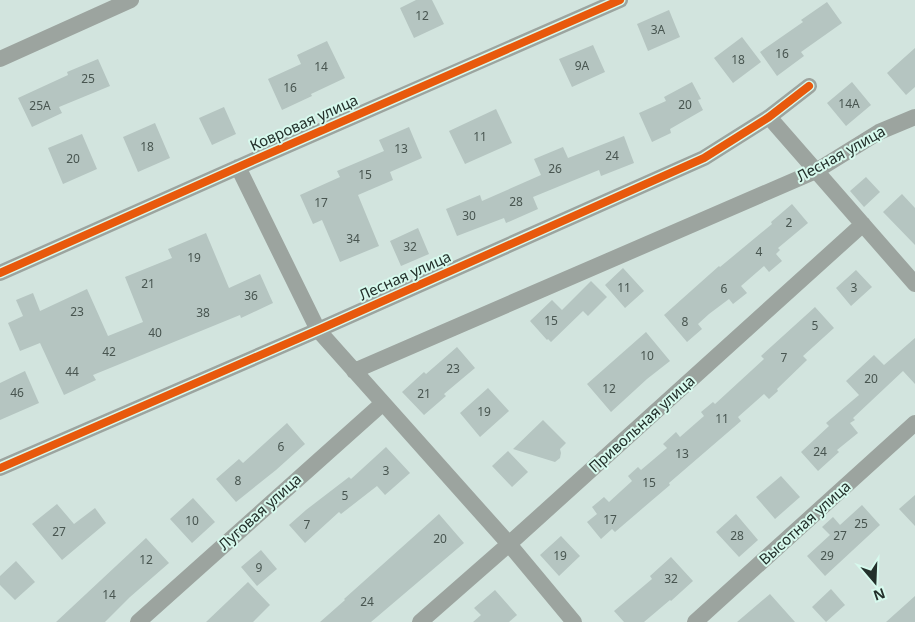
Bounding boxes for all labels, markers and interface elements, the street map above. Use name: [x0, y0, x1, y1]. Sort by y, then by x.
house number: 12: [415, 7, 429, 24]
house number: 3А: [651, 21, 666, 38]
house number: 16: [775, 45, 789, 62]
house number: 18: [731, 51, 745, 68]
house number: 9А: [575, 57, 590, 74]
house number: 14: [314, 58, 328, 75]
house number: 25: [81, 70, 95, 87]
house number: 16: [283, 79, 297, 96]
street label: Ковровая улица: [246, 89, 361, 155]
house number: 14А: [838, 95, 860, 112]
house number: 20: [678, 96, 692, 113]
house number: 25А: [29, 97, 51, 114]
street label: Лесная улица: [792, 120, 889, 186]
house number: 11: [473, 128, 487, 145]
house number: 18: [140, 138, 154, 155]
house number: 13: [394, 140, 408, 157]
house number: 24: [605, 147, 619, 164]
house number: 20: [66, 150, 80, 167]
house number: 26: [548, 160, 562, 177]
house number: 15: [358, 166, 372, 183]
house number: 28: [509, 193, 523, 210]
house number: 17: [314, 194, 328, 211]
house number: 30: [462, 207, 476, 224]
house number: 2: [786, 214, 793, 231]
house number: 34: [346, 230, 360, 247]
house number: 32: [403, 238, 417, 255]
house number: 4: [756, 243, 763, 260]
street label: Лесная улица: [355, 246, 454, 304]
house number: 19: [187, 249, 201, 266]
house number: 21: [141, 275, 155, 292]
house number: 11: [617, 279, 631, 296]
house number: 3: [851, 279, 858, 296]
house number: 6: [721, 280, 728, 297]
house number: 36: [244, 287, 258, 304]
house number: 23: [70, 303, 84, 320]
house number: 38: [196, 304, 210, 321]
house number: 15: [544, 312, 558, 329]
house number: 8: [682, 313, 689, 330]
house number: 5: [812, 317, 819, 334]
house number: 40: [148, 324, 162, 341]
house number: 42: [102, 343, 116, 360]
house number: 10: [640, 347, 654, 364]
house number: 7: [781, 349, 788, 366]
house number: 23: [446, 360, 460, 377]
house number: 44: [65, 363, 79, 380]
street label: Привольная улица: [584, 370, 699, 476]
house number: 20: [864, 370, 878, 387]
house number: 12: [602, 380, 616, 397]
house number: 46: [10, 384, 24, 401]
house number: 21: [417, 385, 431, 402]
house number: 19: [477, 403, 491, 420]
house number: 11: [715, 410, 729, 427]
house number: 6: [278, 438, 285, 455]
house number: 24: [813, 443, 827, 460]
house number: 13: [675, 445, 689, 462]
house number: 3: [383, 462, 390, 479]
street label: Луговая улица: [214, 469, 305, 554]
house number: 8: [235, 472, 242, 489]
house number: 15: [642, 474, 656, 491]
street label: Высотная улица: [754, 476, 854, 569]
house number: 5: [342, 487, 349, 504]
house number: 17: [603, 511, 617, 528]
house number: 10: [185, 512, 199, 529]
house number: 25: [854, 515, 868, 532]
house number: 7: [304, 516, 311, 533]
house number: 27: [52, 523, 66, 540]
house number: 28: [730, 527, 744, 544]
house number: 27: [833, 527, 847, 544]
house number: 20: [433, 530, 447, 547]
house number: 19: [553, 547, 567, 564]
house number: 29: [820, 547, 834, 564]
house number: 12: [139, 551, 153, 568]
north arrow: [850, 557, 900, 607]
house number: 9: [256, 559, 263, 576]
house number: 32: [664, 570, 678, 587]
text: N: [871, 584, 888, 606]
house number: 14: [102, 586, 116, 603]
house number: 24: [360, 593, 374, 610]

